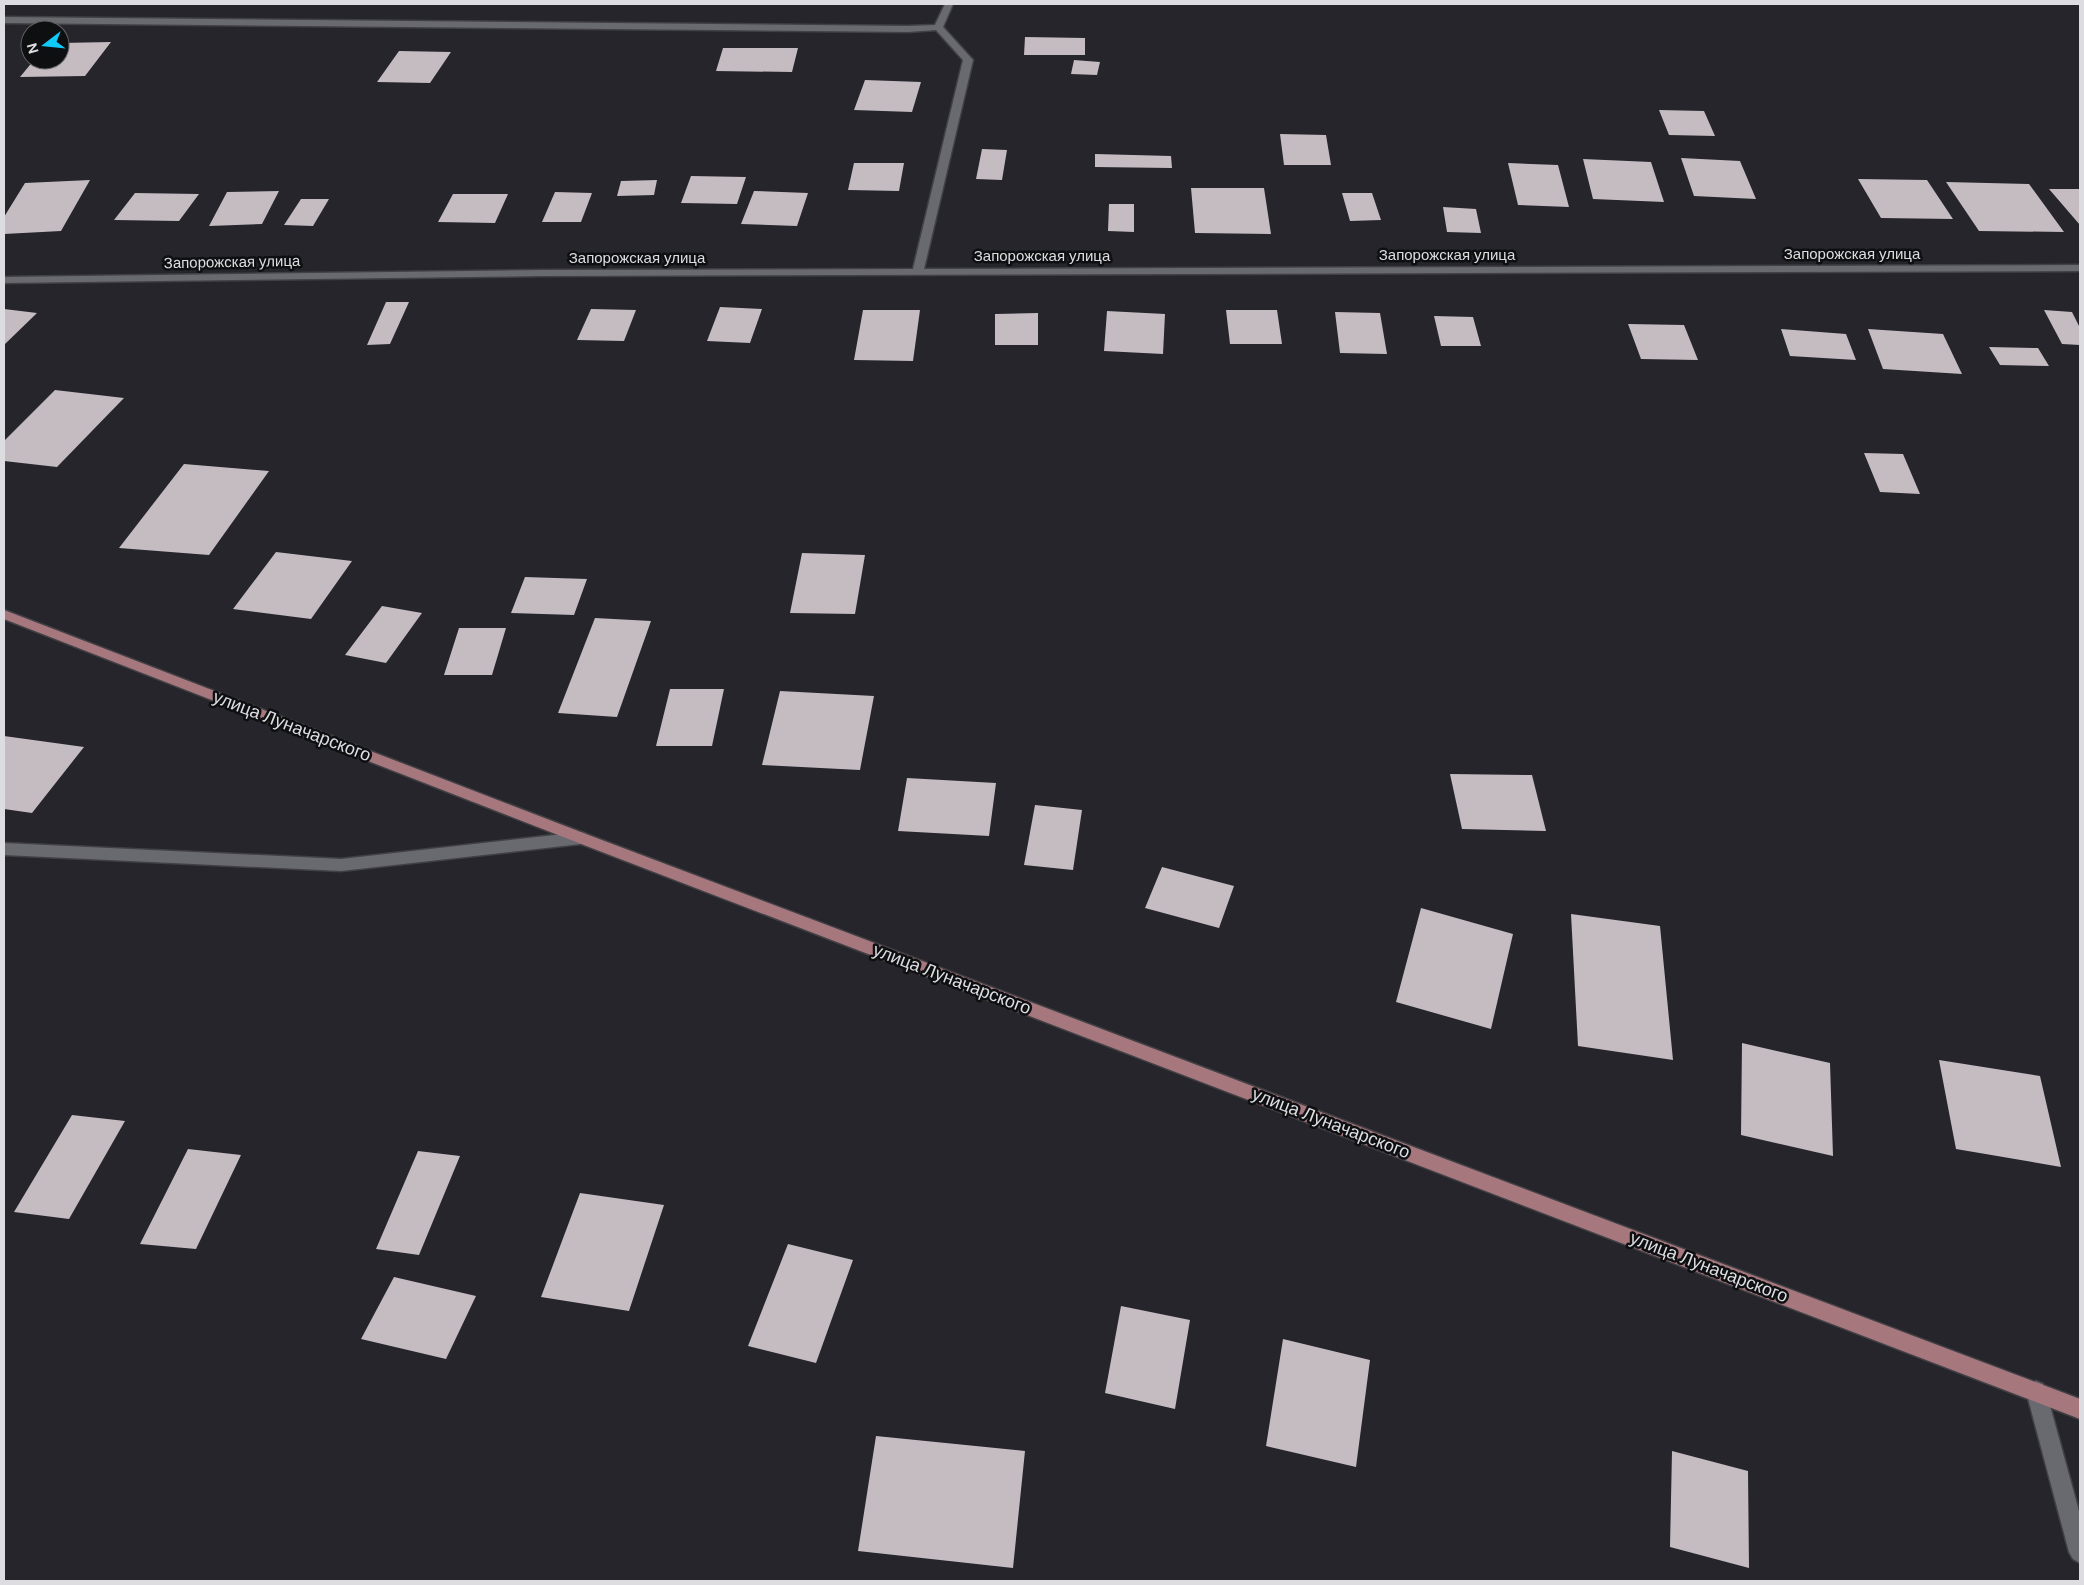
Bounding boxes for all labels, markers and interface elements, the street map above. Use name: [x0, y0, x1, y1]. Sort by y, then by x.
north arrow: [20, 20, 70, 70]
text: N: [22, 41, 43, 56]
street label: Запорожская улица: [1784, 244, 1921, 264]
street label: Запорожская улица: [1379, 245, 1516, 265]
street label: Запорожская улица: [974, 246, 1111, 266]
street label: Запорожская улица: [569, 248, 706, 268]
street label: Запорожская улица: [164, 251, 301, 273]
street label: улица Луначарского: [210, 685, 374, 767]
street label: улица Луначарского: [870, 938, 1034, 1020]
street label: улица Луначарского: [1249, 1082, 1413, 1164]
street label: улица Луначарского: [1627, 1226, 1791, 1308]

